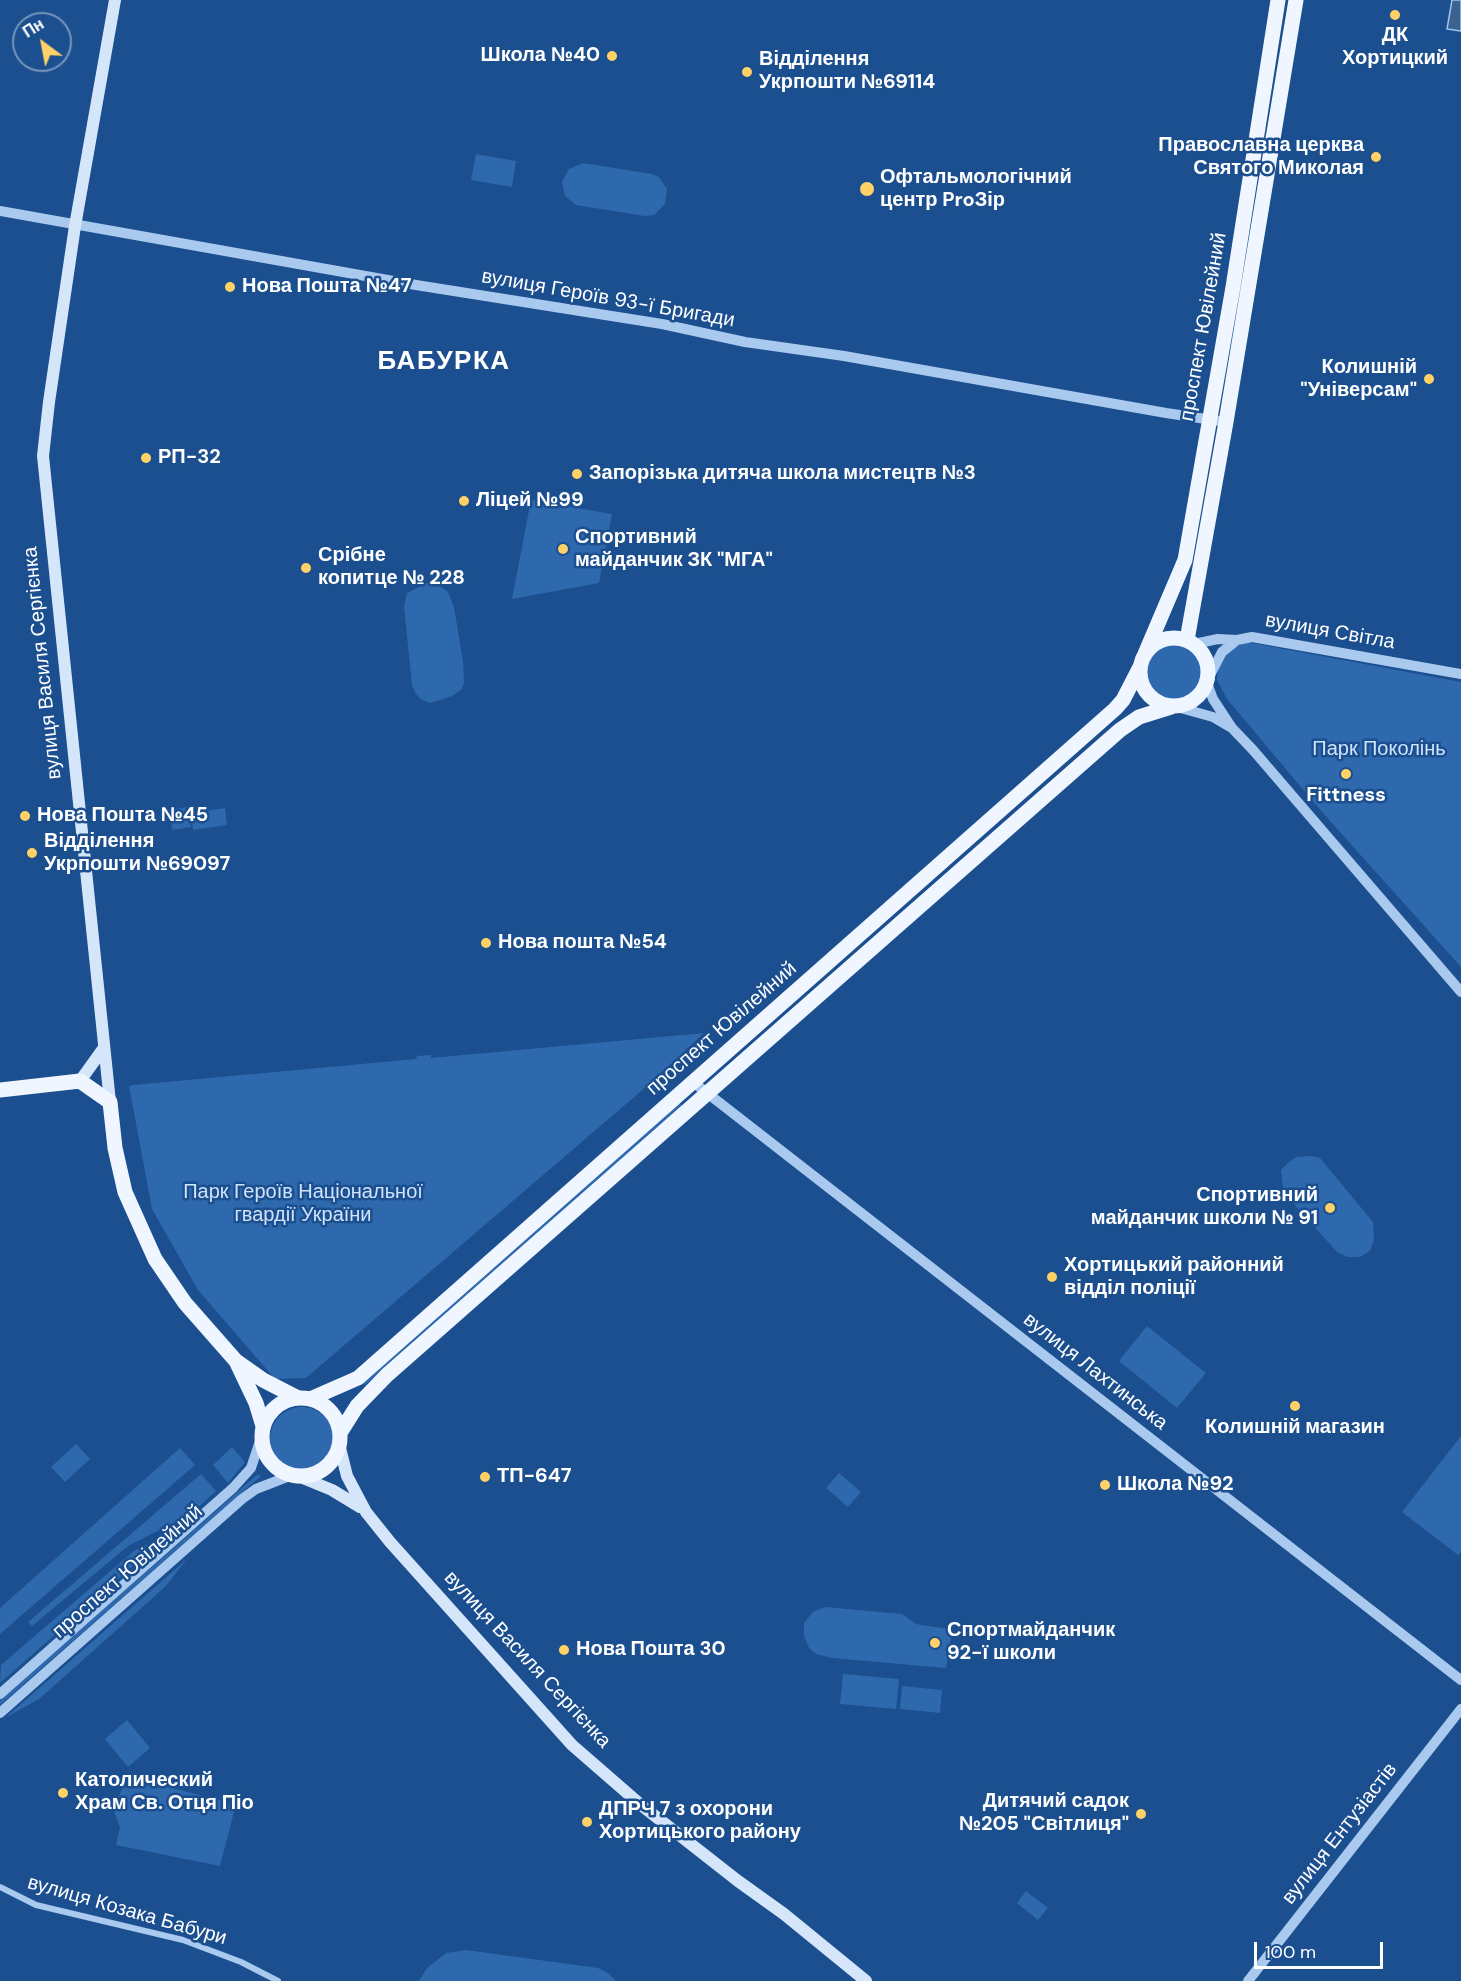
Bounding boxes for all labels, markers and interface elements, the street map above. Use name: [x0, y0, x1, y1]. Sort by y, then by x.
marker: ДК Хортицкий: [1388, 8, 1402, 22]
north arrow: [12, 12, 72, 72]
text: Пн: [19, 13, 48, 43]
place label: ДК Хортицкий: [1342, 24, 1448, 71]
place label: Школа №40: [481, 44, 600, 68]
place label: Відділення Укрпошти №69114: [759, 48, 935, 95]
marker: Школа №40: [605, 49, 619, 63]
marker: Відділення Укрпошти №69114: [740, 65, 754, 79]
place label: Православна церква Святого Миколая: [1158, 134, 1364, 181]
marker: Православна церква Святого Миколая: [1369, 150, 1383, 164]
place label: Офтальмологічний центр ProЗір: [880, 166, 1072, 213]
marker: Офтальмологічний центр ProЗір: [858, 180, 876, 198]
street label: проспект Ювілейний: [1176, 231, 1232, 423]
street label: вулиця Героїв 93-ї Бригади: [480, 265, 736, 333]
place label: Нова Пошта №47: [242, 275, 411, 299]
marker: Нова Пошта №47: [223, 280, 237, 294]
district label: БАБУРКА: [377, 346, 511, 378]
place label: Колишній "Універсам": [1300, 356, 1417, 403]
marker: Колишній "Універсам": [1422, 372, 1436, 386]
place label: РП-32: [158, 446, 221, 470]
marker: РП-32: [139, 451, 153, 465]
place label: Запорізька дитяча школа мистецтв №3: [589, 462, 976, 486]
marker: Запорізька дитяча школа мистецтв №3: [570, 467, 584, 481]
place label: Ліцей №99: [476, 489, 584, 513]
marker: Ліцей №99: [457, 494, 471, 508]
place label: Спортивний майданчик ЗК "МГА": [575, 526, 773, 573]
marker: Спортивний майданчик ЗК "МГА": [556, 542, 570, 556]
place label: Срібне копитце № 228: [318, 544, 465, 591]
street label: вулиця Василя Сергієнка: [19, 546, 67, 780]
marker: Срібне копитце № 228: [299, 561, 313, 575]
street label: вулиця Світла: [1263, 609, 1397, 655]
park label: Парк Поколінь: [1312, 738, 1446, 762]
marker: Fittness: [1339, 767, 1353, 781]
place label: Fittness: [1306, 784, 1386, 808]
place label: Нова Пошта №45: [37, 804, 208, 828]
marker: Нова Пошта №45: [18, 809, 32, 823]
place label: Відділення Укрпошти №69097: [44, 830, 230, 877]
marker: Відділення Укрпошти №69097: [25, 846, 39, 860]
place label: Нова пошта №54: [498, 931, 667, 955]
marker: Нова пошта №54: [479, 936, 493, 950]
street label: проспект Ювілейний: [642, 957, 802, 1101]
park label: Парк Героїв Національної гвардії України: [183, 1181, 423, 1228]
place label: Спортивний майданчик школи № 91: [1091, 1184, 1318, 1231]
marker: Спортивний майданчик школи № 91: [1323, 1201, 1337, 1215]
place label: Хортицький районний відділ поліції: [1064, 1254, 1284, 1301]
marker: Хортицький районний відділ поліції: [1045, 1270, 1059, 1284]
street label: вулиця Лахтинська: [1018, 1308, 1172, 1436]
marker: Колишній магазин: [1288, 1399, 1302, 1413]
place label: Колишній магазин: [1205, 1416, 1385, 1440]
place label: ТП-647: [497, 1465, 572, 1489]
marker: ТП-647: [478, 1470, 492, 1484]
place label: Школа №92: [1117, 1473, 1233, 1497]
marker: Школа №92: [1098, 1478, 1112, 1492]
street label: проспект Ювілейний: [48, 1500, 208, 1644]
street label: вулиця Василя Сергієнка: [439, 1566, 615, 1754]
place label: Спортмайданчик 92-ї школи: [947, 1619, 1115, 1666]
marker: Спортмайданчик 92-ї школи: [928, 1636, 942, 1650]
place label: Нова Пошта 30: [576, 1638, 726, 1662]
marker: Нова Пошта 30: [557, 1643, 571, 1657]
street label: вулиця Ентузіастів: [1277, 1758, 1403, 1910]
place label: Католический Храм Св. Отця Піо: [75, 1769, 254, 1816]
marker: Католический Храм Св. Отця Піо: [56, 1786, 70, 1800]
place label: Дитячий садок №205 "Свiтлиця": [959, 1790, 1129, 1837]
place label: ДПРЧ 7 з охорони Хортицького району: [599, 1798, 801, 1845]
marker: Дитячий садок №205 "Свiтлиця": [1134, 1807, 1148, 1821]
marker: ДПРЧ 7 з охорони Хортицького району: [580, 1815, 594, 1829]
street label: вулиця Козака Бабури: [25, 1871, 229, 1951]
scale bar: [1257, 1930, 1386, 1968]
text: 100 m: [1265, 1940, 1316, 1964]

